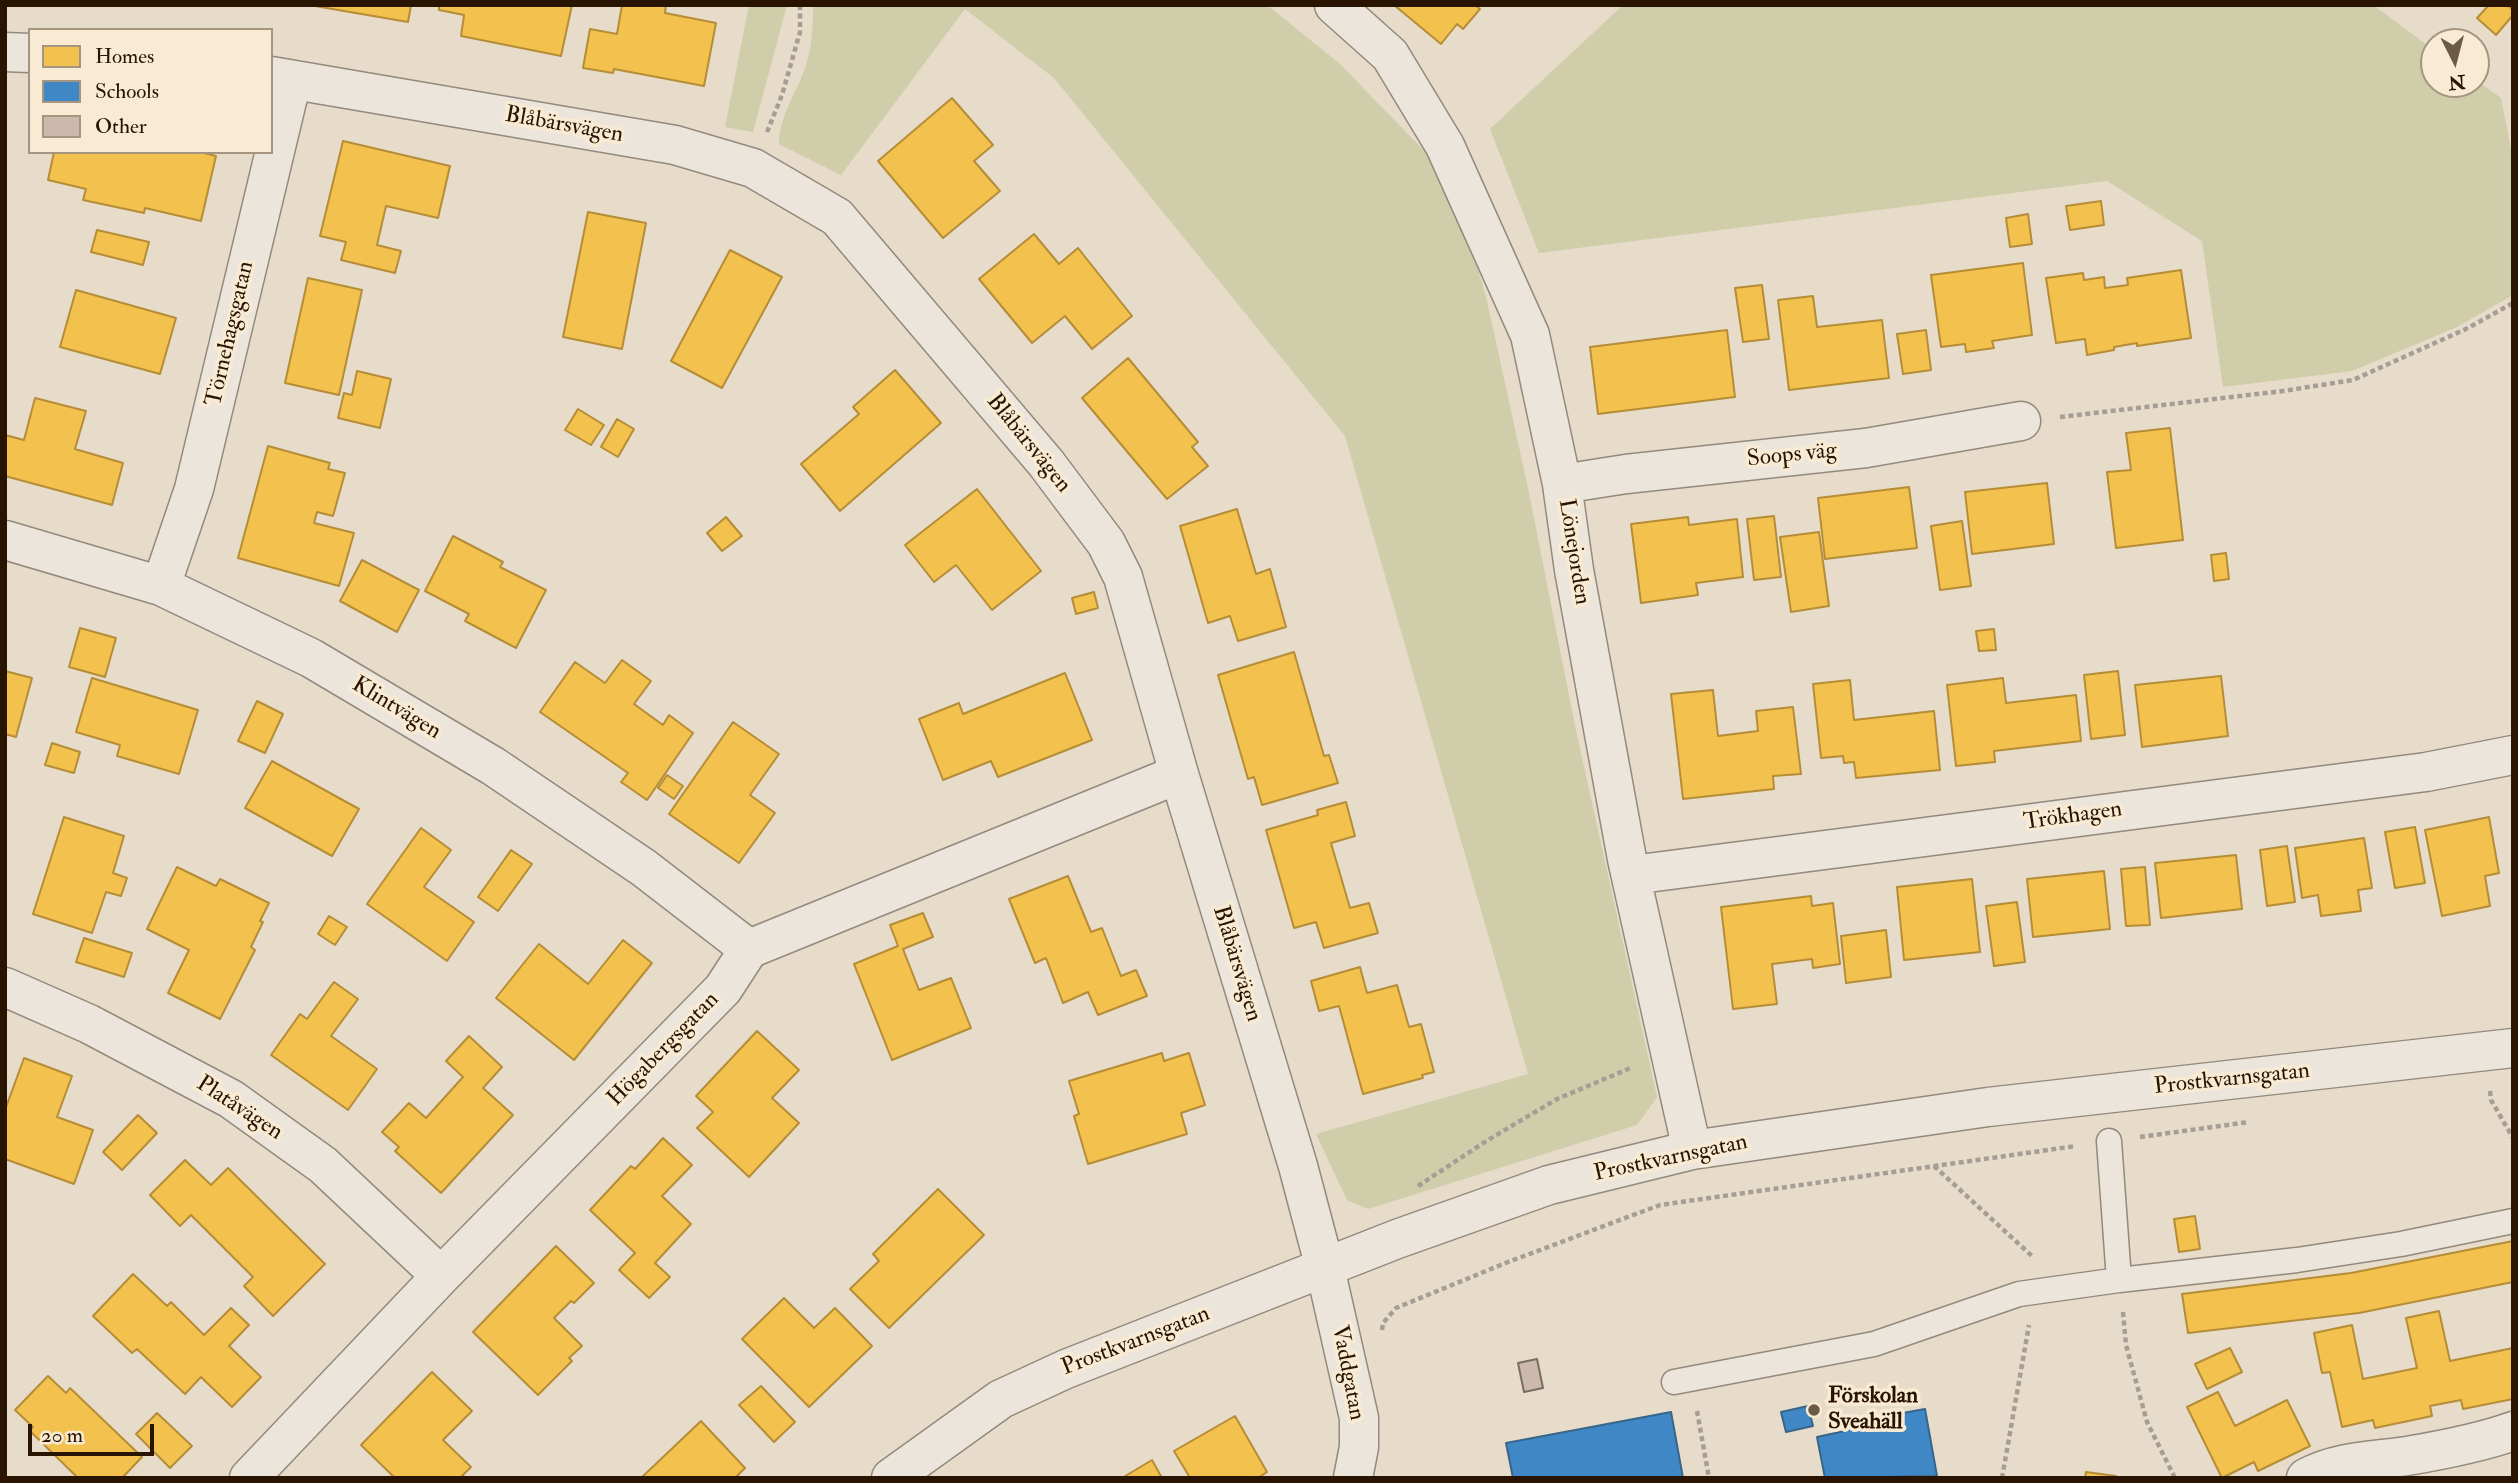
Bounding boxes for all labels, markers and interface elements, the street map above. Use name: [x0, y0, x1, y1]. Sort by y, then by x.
legend: [28, 28, 273, 154]
north arrow: [2420, 28, 2490, 98]
text: Homes: [95, 43, 154, 70]
text: N: [2447, 69, 2467, 95]
text: Schools: [95, 78, 159, 105]
street label: Blåbärsvägen: [503, 102, 625, 150]
text: Other: [95, 113, 147, 140]
street label: Törnehagsgatan: [201, 259, 261, 409]
street label: Blåbärsvägen: [980, 389, 1076, 499]
street label: Soops väg: [1746, 438, 1838, 474]
street label: Lönejorden: [1551, 497, 1595, 607]
street label: Klintvägen: [346, 672, 446, 746]
street label: Trökhagen: [2022, 796, 2124, 838]
street label: Blåbärsvägen: [1205, 903, 1267, 1025]
street label: Högabergsgatan: [602, 987, 726, 1113]
street label: Prostkvarnsgatan: [2153, 1058, 2311, 1102]
street label: Platåvägen: [191, 1071, 287, 1147]
street label: Prostkvarnsgatan: [1592, 1129, 1750, 1189]
street label: Prostkvarnsgatan: [1058, 1301, 1214, 1383]
street label: Vaddgatan: [1324, 1323, 1370, 1423]
place label: Förskolan Sveahäll: [1828, 1383, 1918, 1437]
marker: Förskolan Sveahäll: [1806, 1402, 1822, 1418]
scale bar: [32, 1410, 158, 1454]
text: 20 m: [41, 1422, 83, 1449]

